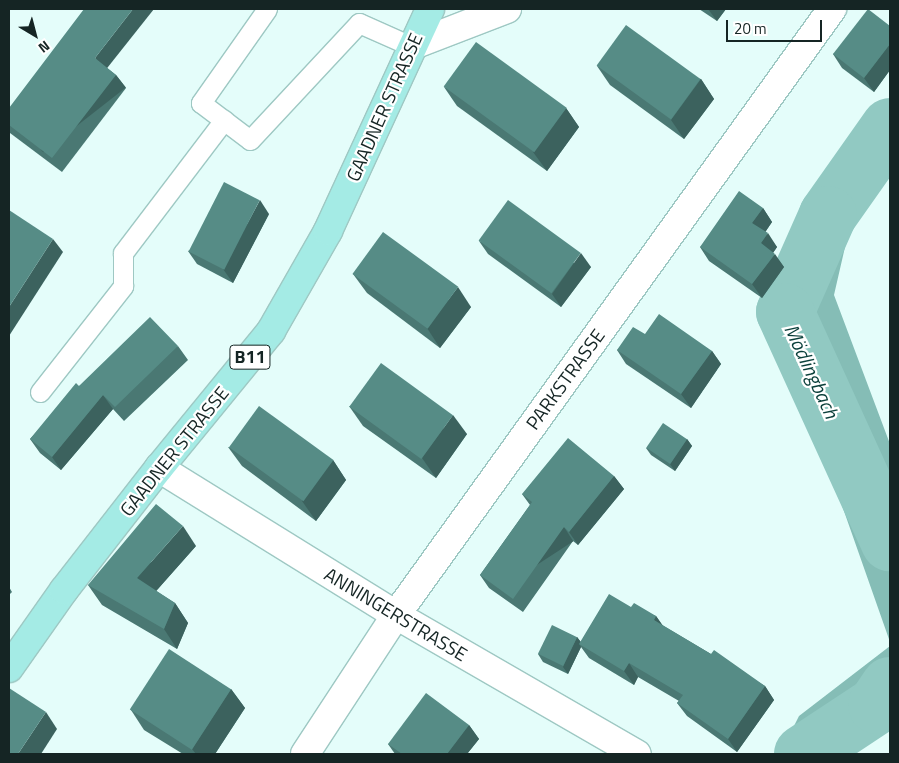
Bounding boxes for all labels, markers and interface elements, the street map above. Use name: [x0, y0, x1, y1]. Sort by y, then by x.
north arrow: [10, 10, 60, 60]
scale bar: [729, 10, 825, 42]
text: 20 m: [734, 17, 767, 40]
street label: GAADNER STRASSE: [341, 29, 427, 185]
text: N: [34, 36, 55, 59]
water label: Mödlingbach: [780, 320, 844, 422]
street label: PARKSTRASSE: [521, 324, 609, 434]
road number: B11: [229, 342, 271, 372]
street label: GAADNER STRASSE: [115, 382, 233, 520]
street label: ANNINGERSTRASSE: [320, 562, 472, 666]

